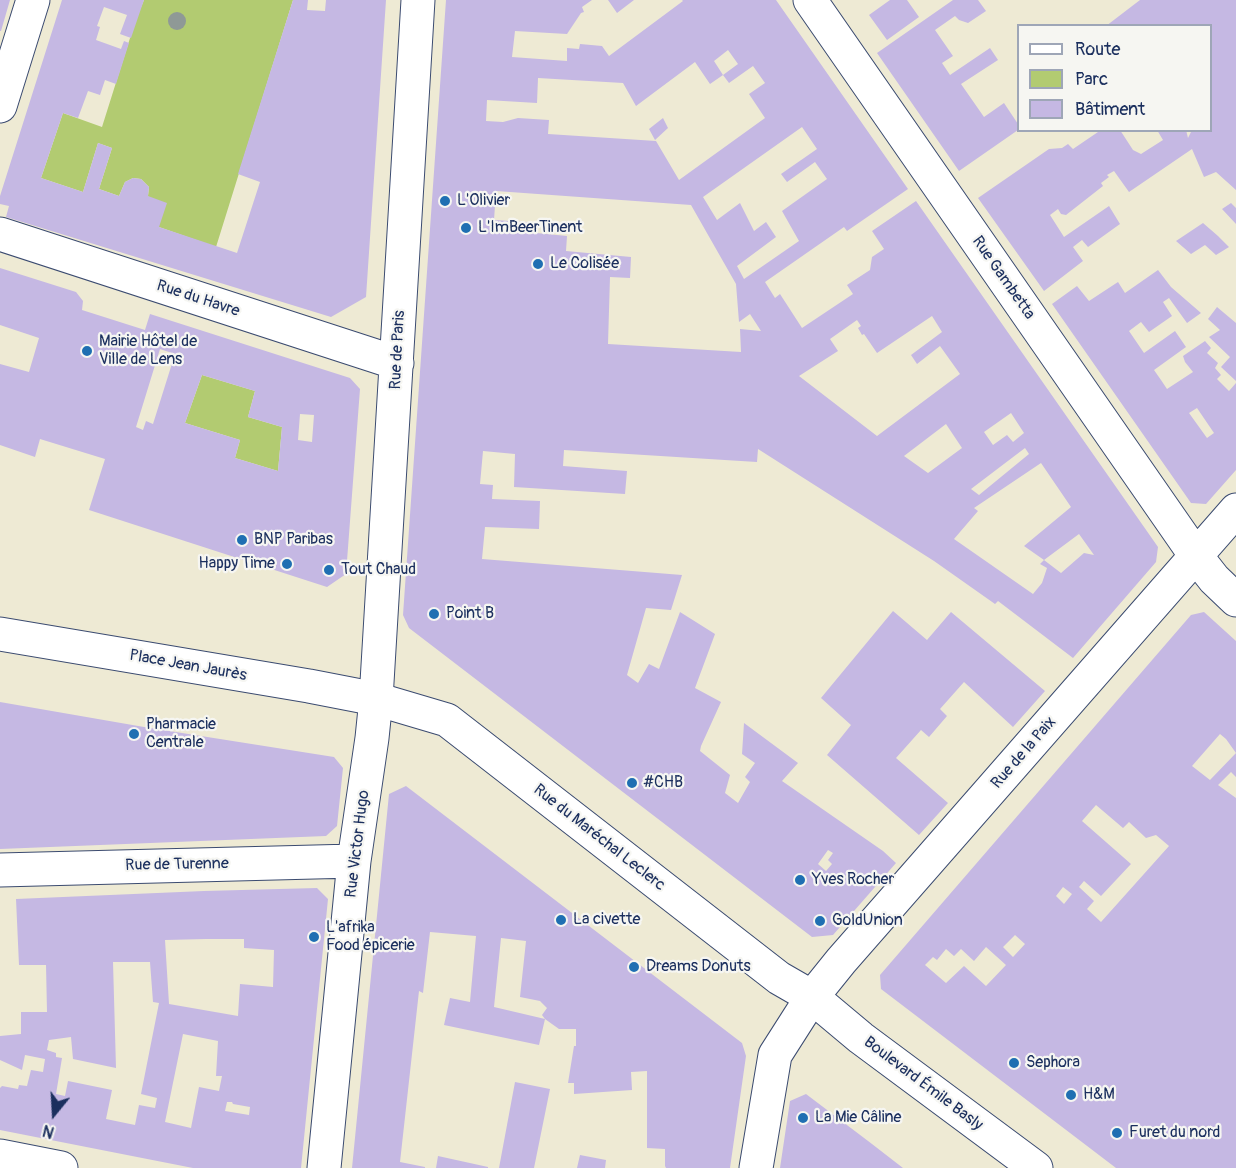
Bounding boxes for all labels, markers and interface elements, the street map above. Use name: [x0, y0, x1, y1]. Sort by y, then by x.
legend: [1017, 24, 1212, 132]
text: Route: [1075, 38, 1120, 61]
text: Parc: [1075, 68, 1108, 91]
text: Bâtiment: [1075, 98, 1145, 121]
place label: L'Olivier: [457, 191, 510, 211]
marker: L'Olivier: [438, 194, 452, 208]
place label: L'ImBeerTinent: [478, 218, 583, 238]
marker: L'ImBeerTinent: [459, 221, 473, 235]
street label: Rue Gambetta: [967, 233, 1039, 323]
place label: Le Colisée: [550, 254, 619, 274]
marker: Le Colisée: [531, 257, 545, 271]
street label: Rue du Havre: [154, 277, 242, 321]
street label: Rue de Paris: [386, 310, 410, 390]
place label: Mairie Hôtel de Ville de Lens: [99, 332, 197, 370]
marker: Mairie Hôtel de Ville de Lens: [80, 344, 94, 358]
place label: BNP Paribas: [254, 530, 333, 550]
marker: BNP Paribas: [235, 533, 249, 547]
place label: Happy Time: [199, 554, 275, 574]
marker: Happy Time: [280, 557, 294, 571]
place label: Tout Chaud: [341, 560, 416, 580]
marker: Tout Chaud: [322, 563, 336, 577]
place label: Point B: [446, 604, 494, 624]
marker: Point B: [427, 607, 441, 621]
street label: Place Jean Jaurès: [128, 646, 248, 686]
street label: Rue de la Paix: [987, 713, 1061, 793]
place label: Pharmacie Centrale: [146, 715, 216, 753]
marker: Pharmacie Centrale: [127, 727, 141, 741]
place label: #CHB: [644, 773, 683, 793]
marker: #CHB: [625, 776, 639, 790]
street label: Rue du Maréchal Leclerc: [529, 781, 669, 895]
street label: Rue Victor Hugo: [342, 789, 374, 899]
street label: Rue de Turenne: [125, 854, 229, 876]
place label: Yves Rocher: [812, 870, 894, 890]
marker: Yves Rocher: [793, 873, 807, 887]
place label: La civette: [573, 910, 640, 930]
place label: GoldUnion: [832, 911, 903, 931]
marker: La civette: [554, 913, 568, 927]
marker: GoldUnion: [813, 914, 827, 928]
place label: L'afrika Food épicerie: [326, 918, 415, 956]
marker: L'afrika Food épicerie: [307, 930, 321, 944]
place label: Dreams Donuts: [646, 957, 751, 977]
marker: Dreams Donuts: [627, 960, 641, 974]
street label: Boulevard Émile Basly: [860, 1033, 986, 1135]
place label: Sephora: [1026, 1053, 1080, 1073]
marker: Sephora: [1007, 1056, 1021, 1070]
north arrow: [24, 1084, 84, 1144]
place label: H&M: [1083, 1085, 1115, 1105]
marker: H&M: [1064, 1088, 1078, 1102]
place label: La Mie Câline: [815, 1108, 901, 1128]
marker: La Mie Câline: [796, 1111, 810, 1125]
text: N: [40, 1120, 57, 1142]
place label: Furet du nord: [1129, 1123, 1220, 1143]
marker: Furet du nord: [1110, 1126, 1124, 1140]

